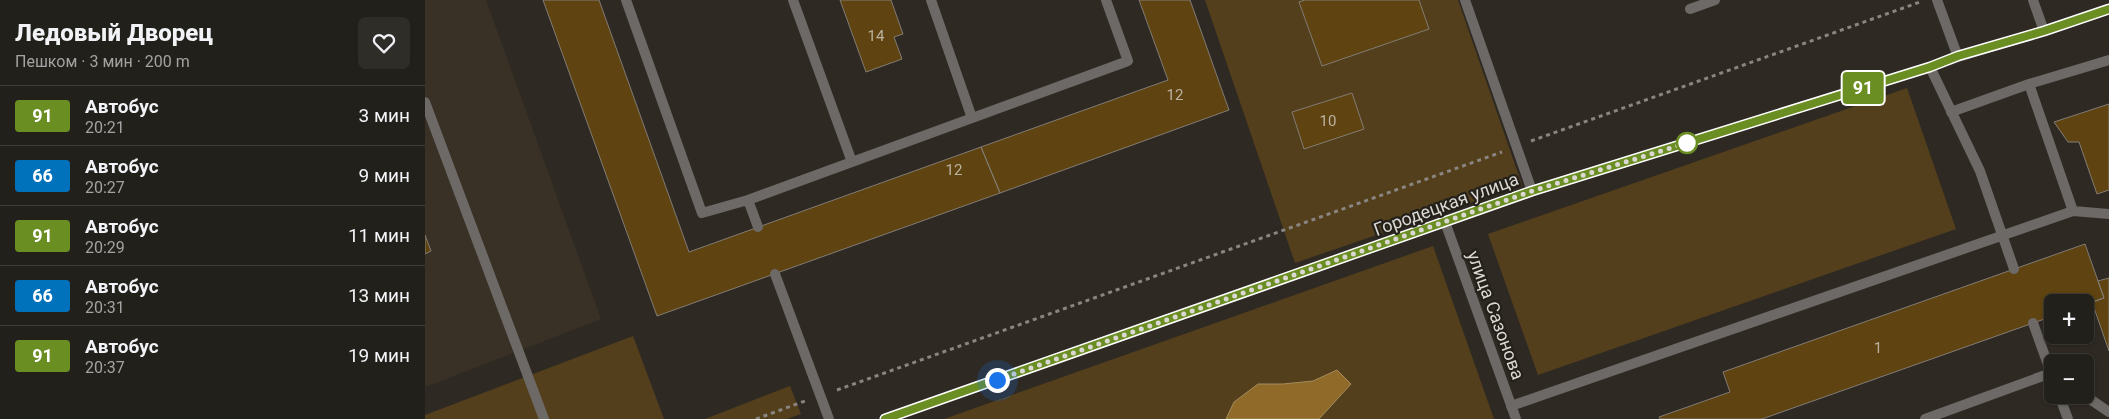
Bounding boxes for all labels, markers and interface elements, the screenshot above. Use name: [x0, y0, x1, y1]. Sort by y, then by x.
button: heart: [358, 17, 410, 69]
text: Ледовый Дворец: [15, 19, 213, 47]
house number: 14: [868, 27, 885, 45]
text: Пешком · 3 мин · 200 m: [15, 52, 190, 71]
line badge: 91: [1841, 72, 1885, 104]
text: 91: [1853, 77, 1873, 98]
house number: 12: [1167, 86, 1183, 104]
text: Автобус: [85, 95, 159, 118]
text: 3 мин: [359, 104, 410, 127]
text: 91: [32, 105, 53, 126]
house number: 10: [1320, 112, 1336, 130]
text: 20:21: [85, 118, 125, 137]
unlabelled marker: [1676, 132, 1698, 154]
text: Автобус: [85, 155, 159, 178]
house number: 12: [946, 161, 962, 179]
text: 9 мин: [359, 164, 410, 187]
text: 66: [32, 165, 53, 186]
street label: Городецкая улица: [1371, 168, 1521, 240]
text: 20:27: [85, 178, 125, 197]
text: Автобус: [85, 215, 159, 238]
text: 11 мин: [348, 224, 410, 247]
text: 91: [32, 225, 53, 246]
text: 20:29: [85, 238, 125, 257]
street label: улица Сазонова: [1463, 248, 1529, 382]
text: Автобус: [85, 275, 159, 298]
text: 13 мин: [348, 284, 410, 307]
text: 66: [32, 285, 53, 306]
map controls: [2044, 294, 2094, 404]
button: +: [2044, 294, 2094, 344]
text: 20:31: [85, 298, 125, 317]
text: Автобус: [85, 335, 159, 358]
house number: 1: [1874, 339, 1882, 357]
text: 19 мин: [348, 344, 410, 367]
text: 91: [32, 345, 53, 366]
button: −: [2044, 354, 2094, 404]
text: 20:37: [85, 358, 125, 377]
your location: [985, 368, 1010, 393]

